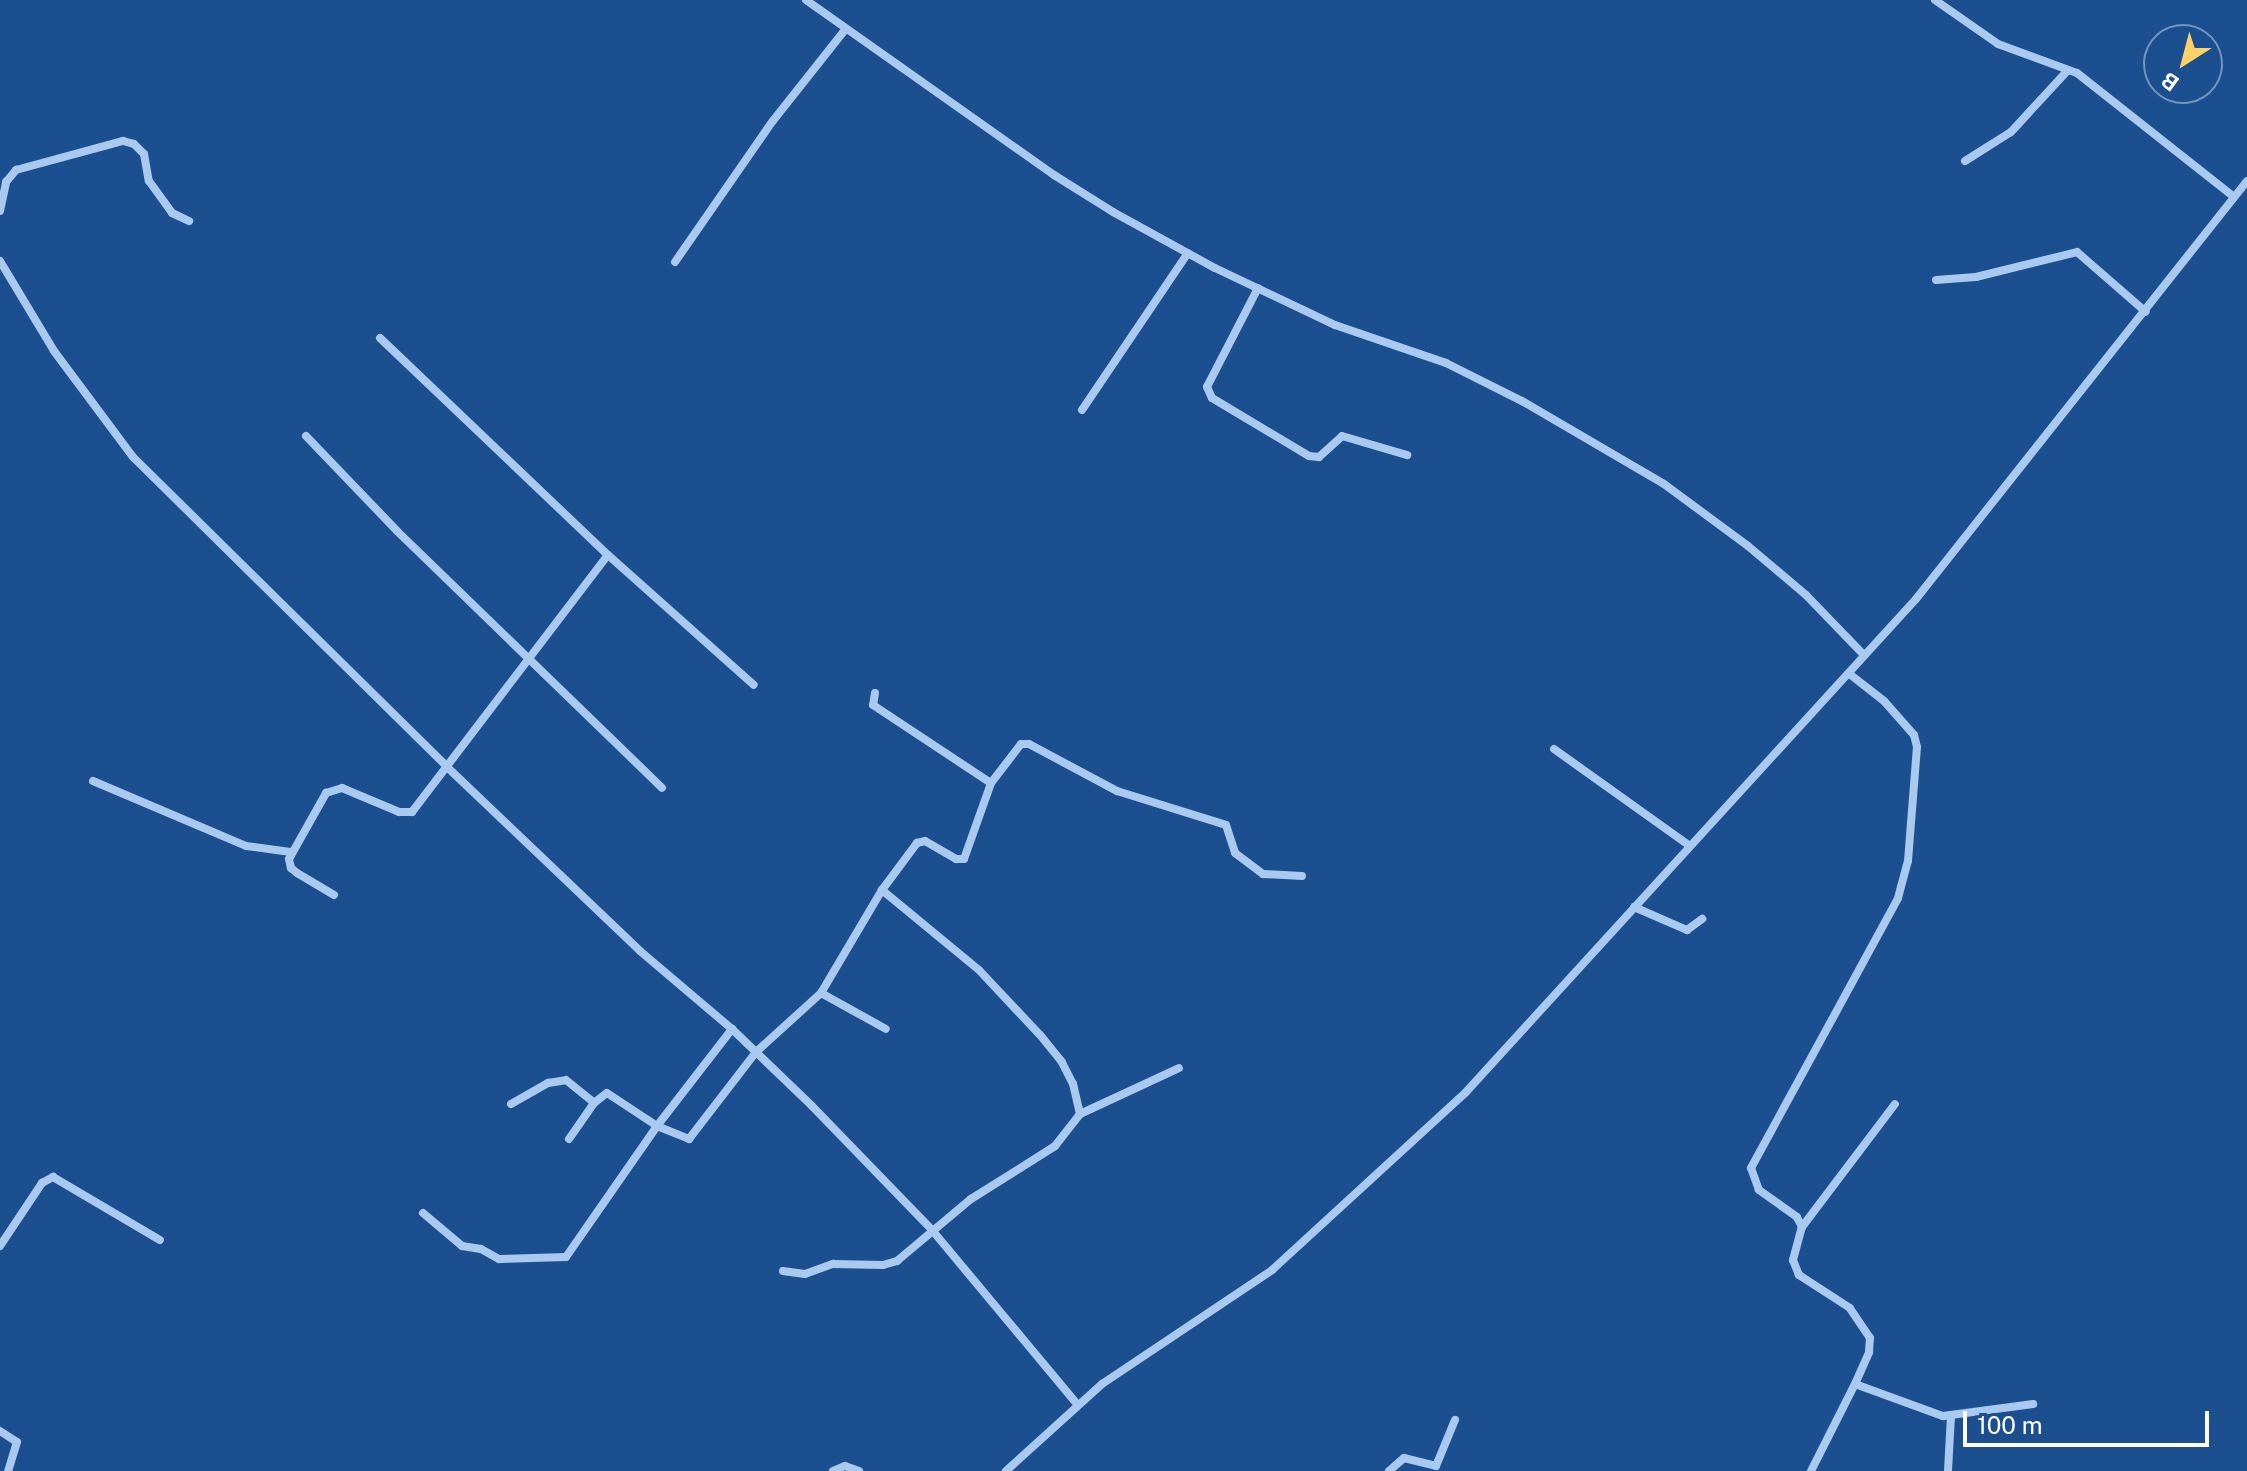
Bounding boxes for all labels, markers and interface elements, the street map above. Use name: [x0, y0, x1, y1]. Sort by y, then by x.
north arrow: [2143, 24, 2223, 104]
text: B: [2156, 67, 2184, 97]
scale bar: [1967, 1395, 2213, 1445]
text: 100 m: [1977, 1411, 2043, 1439]

